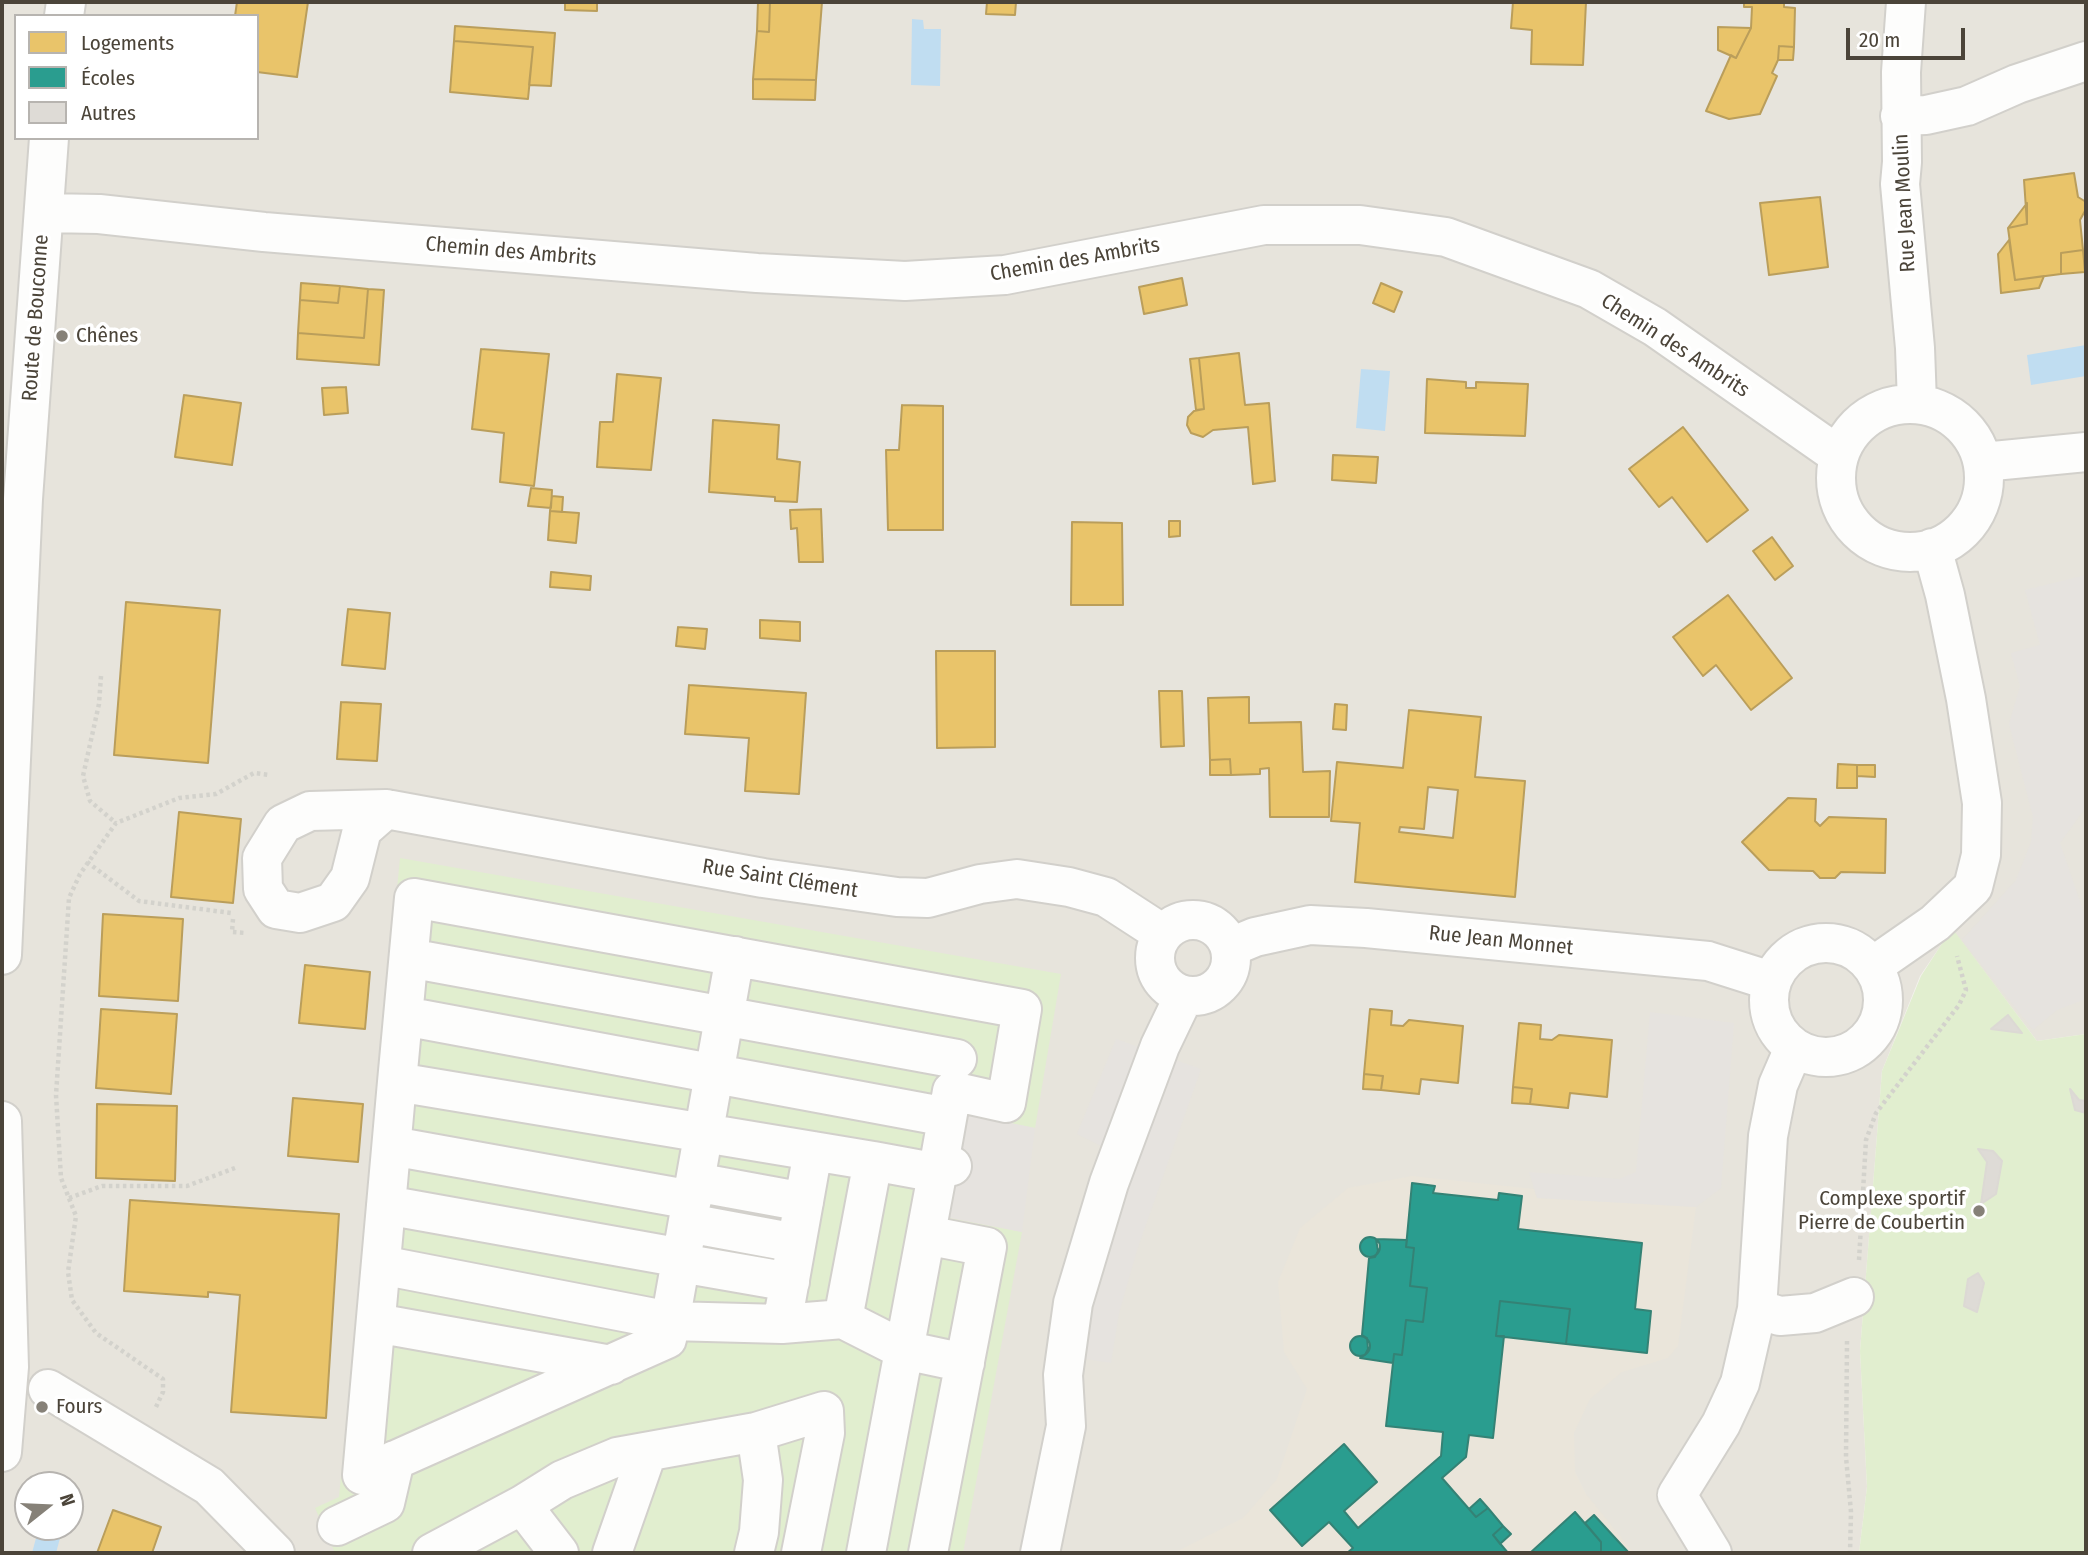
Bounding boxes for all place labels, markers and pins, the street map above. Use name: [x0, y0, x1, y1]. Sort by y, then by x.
place label: Chênes: [76, 323, 138, 349]
marker: Chênes: [54, 328, 70, 344]
place label: Complexe sportif Pierre de Coubertin: [1798, 1186, 1965, 1236]
marker: Complexe sportif Pierre de Coubertin: [1971, 1203, 1987, 1219]
place label: Fours: [56, 1394, 102, 1420]
marker: Fours: [34, 1399, 50, 1415]

